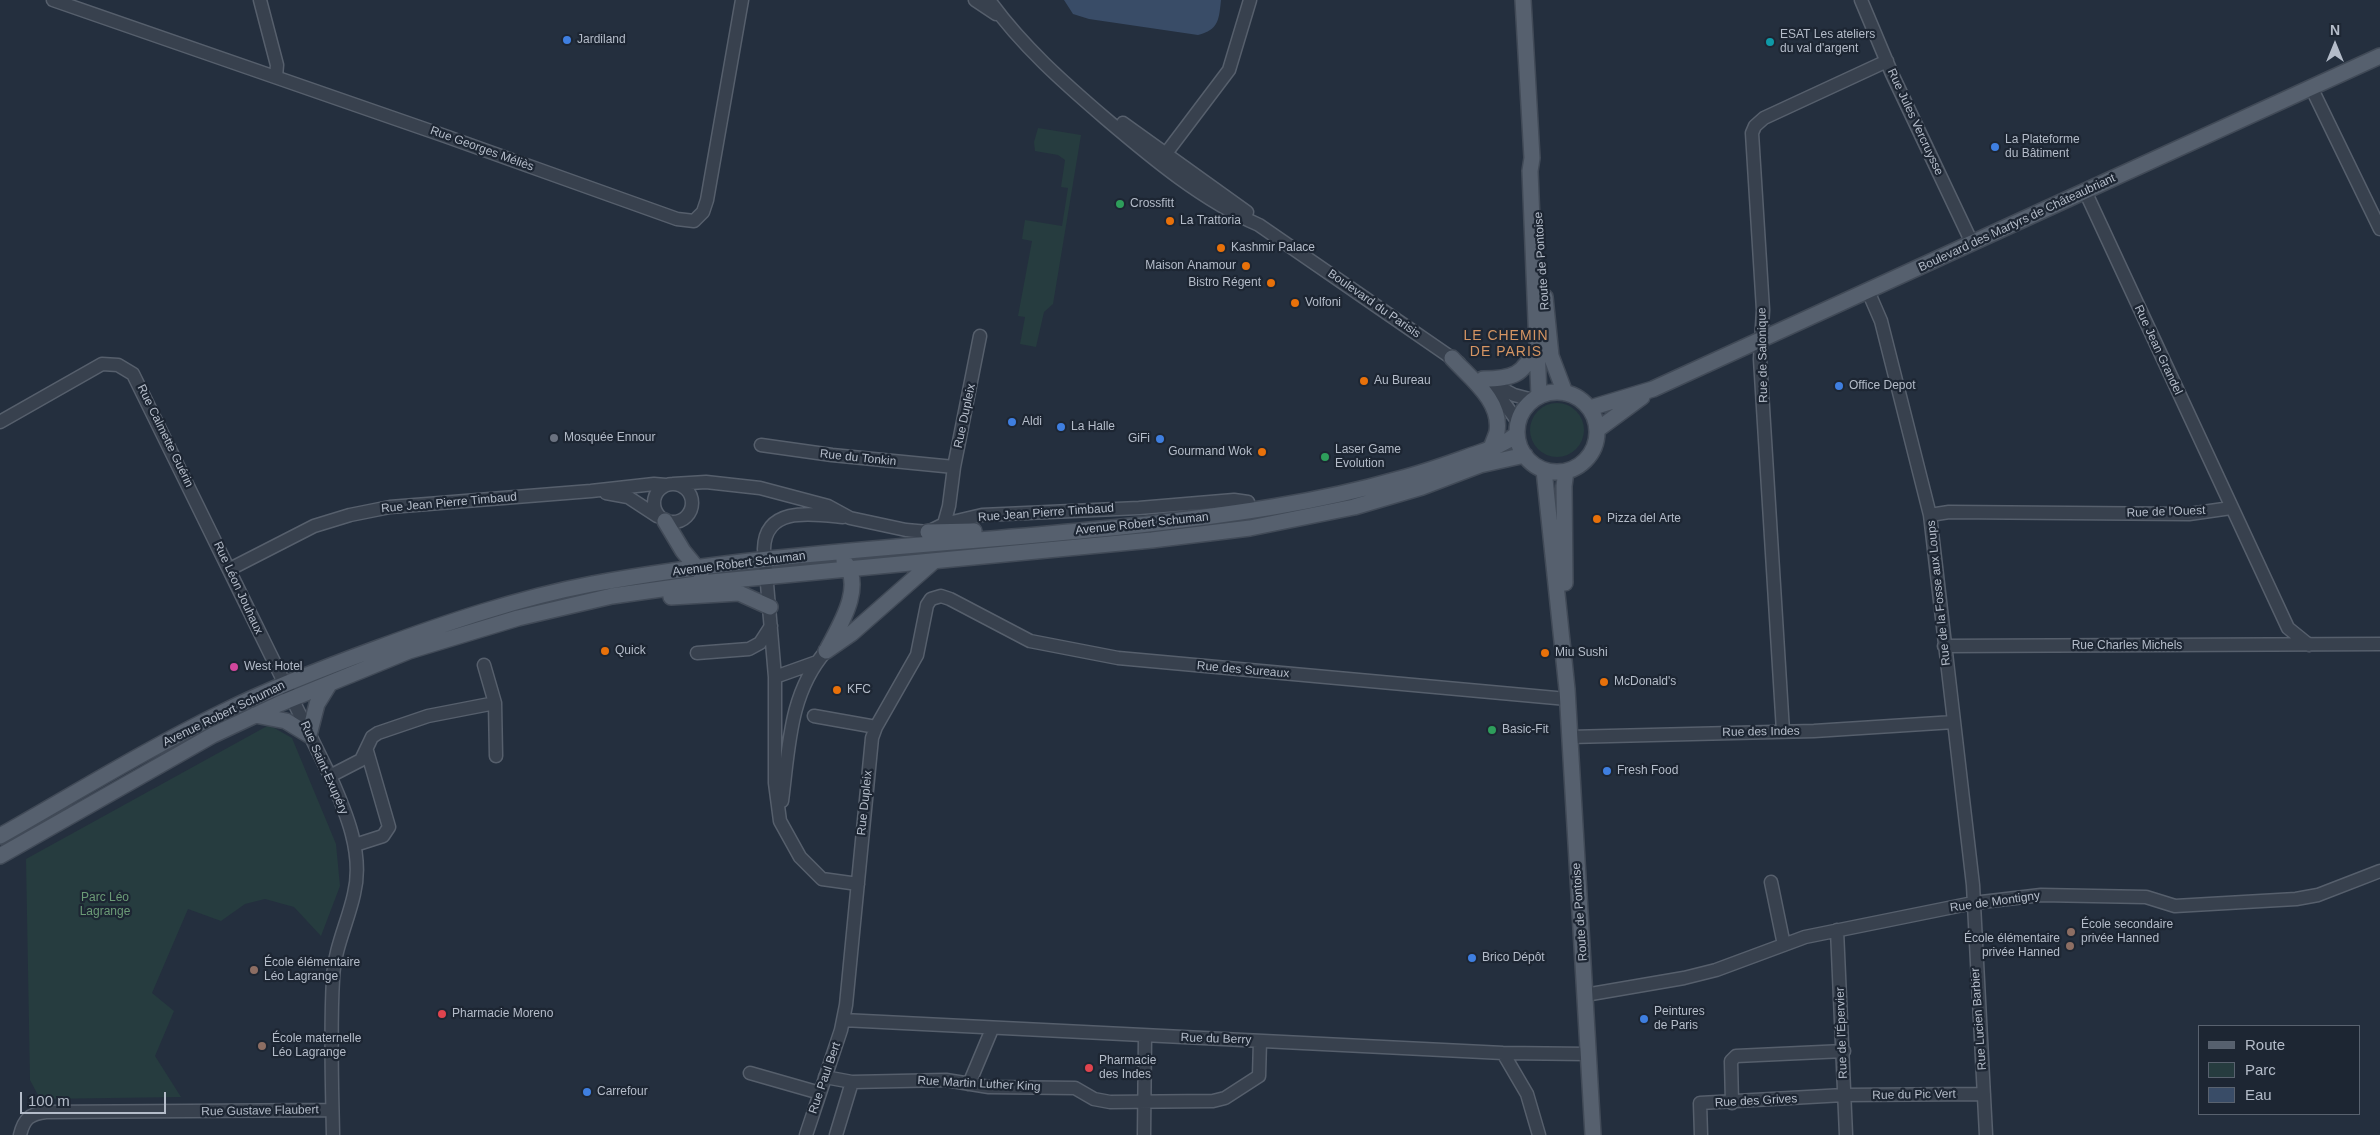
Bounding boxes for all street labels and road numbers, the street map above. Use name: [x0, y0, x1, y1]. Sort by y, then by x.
street label: Rue Jules Vercruysse: [1884, 66, 1946, 178]
street label: Rue Georges Méliès: [428, 124, 536, 174]
street label: Boulevard des Martyrs de Châteaubriant: [1916, 171, 2118, 275]
street label: Route de Pontoise: [1531, 211, 1553, 311]
street label: Boulevard du Parisis: [1325, 267, 1423, 341]
street label: Rue Jean Grandel: [2131, 303, 2185, 397]
street label: Rue de Salonique: [1755, 307, 1771, 403]
street label: Rue Calmette Guérin: [134, 382, 196, 490]
street label: Rue Dupleix: [951, 383, 979, 449]
street label: Rue du Tonkin: [819, 447, 897, 469]
street label: Rue Jean Pierre Timbaud: [380, 490, 518, 516]
street label: Rue Jean Pierre Timbaud: [978, 501, 1114, 525]
street label: Rue de l'Ouest: [2126, 503, 2206, 521]
street label: Avenue Robert Schuman: [1075, 510, 1209, 538]
street label: Rue de la Fosse aux Loups: [1924, 520, 1954, 666]
street label: Rue Léon Jouhaux: [210, 539, 266, 637]
street label: Avenue Robert Schuman: [672, 549, 806, 579]
street label: Rue Charles Michels: [2072, 639, 2182, 653]
street label: Rue des Sureaux: [1196, 659, 1290, 681]
street label: Avenue Robert Schuman: [161, 678, 287, 750]
street label: Rue Saint-Exupéry: [297, 719, 351, 817]
street label: Rue des Indes: [1722, 724, 1800, 740]
street label: Rue Dupleix: [854, 770, 876, 836]
street label: Route de Pontoise: [1569, 862, 1591, 962]
street label: Rue de Montigny: [1949, 889, 2041, 915]
street label: Rue Lucien Barbier: [1968, 967, 1990, 1071]
street label: Rue de l'Épervier: [1833, 987, 1851, 1079]
street label: Rue du Berry: [1180, 1031, 1252, 1047]
street label: Rue Paul Bert: [806, 1040, 844, 1116]
street label: Rue Martin Luther King: [917, 1074, 1041, 1094]
street label: Rue du Pic Vert: [1872, 1087, 1956, 1103]
street label: Rue des Grives: [1714, 1092, 1798, 1110]
street label: Rue Gustave Flaubert: [201, 1103, 319, 1119]

